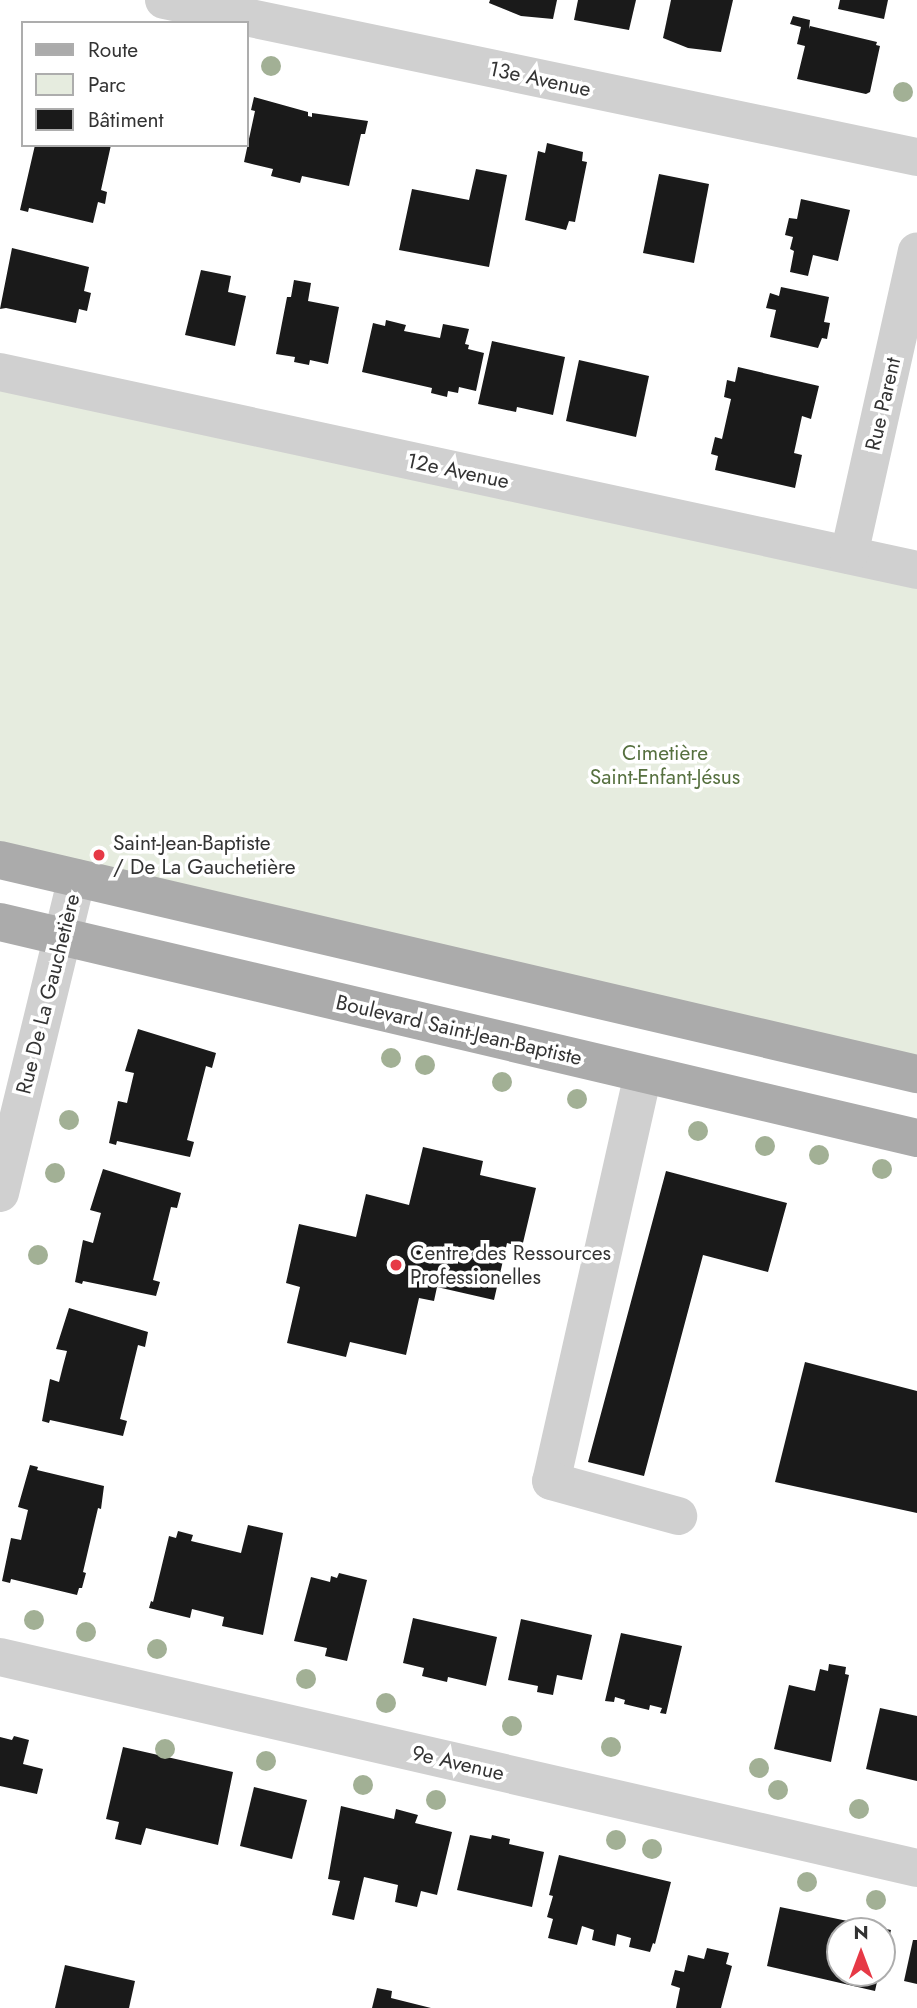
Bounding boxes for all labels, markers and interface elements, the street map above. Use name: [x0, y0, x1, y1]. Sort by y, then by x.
legend: [21, 21, 248, 147]
text: Route: [88, 35, 138, 65]
street label: 13e Avenue: [487, 56, 593, 102]
text: Parc: [88, 70, 126, 100]
text: Bâtiment: [88, 105, 164, 135]
street label: Rue Parent: [860, 355, 906, 453]
street label: 12e Avenue: [405, 448, 511, 494]
park label: Cimetière Saint-Enfant-Jésus: [590, 740, 740, 790]
place label: Saint-Jean-Baptiste / De La Gauchetière: [113, 830, 296, 880]
marker: Saint-Jean-Baptiste / De La Gauchetière: [91, 847, 107, 863]
street label: Rue De La Gauchetière: [11, 891, 85, 1097]
street label: Boulevard Saint-Jean-Baptiste: [333, 989, 585, 1071]
place label: Centre des Ressources Professionelles: [410, 1240, 611, 1290]
marker: Centre des Ressources Professionelles: [388, 1257, 404, 1273]
street label: 9e Avenue: [409, 1740, 507, 1786]
north arrow: [826, 1917, 896, 1987]
text: N: [853, 1919, 869, 1946]

